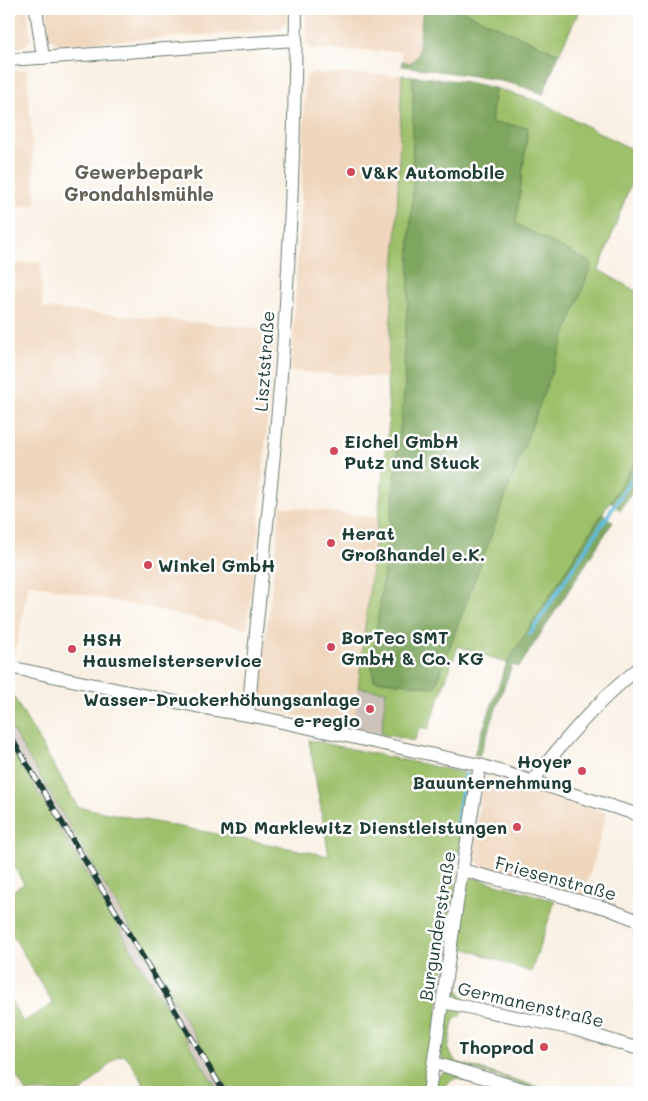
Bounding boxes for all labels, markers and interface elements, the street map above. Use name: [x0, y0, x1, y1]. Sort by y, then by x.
district label: Gewerbepark Grondahlsmühle: [64, 159, 214, 206]
place label: V&K Automobile: [361, 160, 505, 184]
marker: V&K Automobile: [345, 166, 357, 178]
street label: Lisztstraße: [249, 310, 279, 412]
place label: Eichel GmbH Putz und Stuck: [344, 429, 480, 474]
marker: Eichel GmbH Putz und Stuck: [328, 445, 340, 457]
place label: Herat Großhandel e.K.: [341, 521, 485, 566]
marker: Herat Großhandel e.K.: [325, 537, 337, 549]
place label: Winkel GmbH: [158, 553, 276, 577]
marker: Winkel GmbH: [142, 559, 154, 571]
place label: BorTec SMT GmbH & Co. KG: [341, 625, 484, 670]
place label: HSH Hausmeisterservice: [82, 627, 262, 672]
marker: BorTec SMT GmbH & Co. KG: [325, 641, 337, 653]
marker: HSH Hausmeisterservice: [66, 643, 78, 655]
place label: Wasser-Druckerhöhungsanlage e-regio: [84, 687, 360, 732]
marker: Wasser-Druckerhöhungsanlage e-regio: [364, 703, 376, 715]
place label: Hoyer Bauunternehmung: [413, 749, 572, 794]
marker: Hoyer Bauunternehmung: [576, 765, 588, 777]
place label: MD Marklewitz Dienstleistungen: [220, 815, 507, 839]
marker: MD Marklewitz Dienstleistungen: [511, 821, 523, 833]
street label: Burgunderstraße: [413, 849, 461, 1003]
street label: Friesenstraße: [492, 850, 620, 906]
street label: Germanenstraße: [455, 975, 607, 1033]
place label: Thoprod: [459, 1035, 534, 1059]
marker: Thoprod: [538, 1041, 550, 1053]

